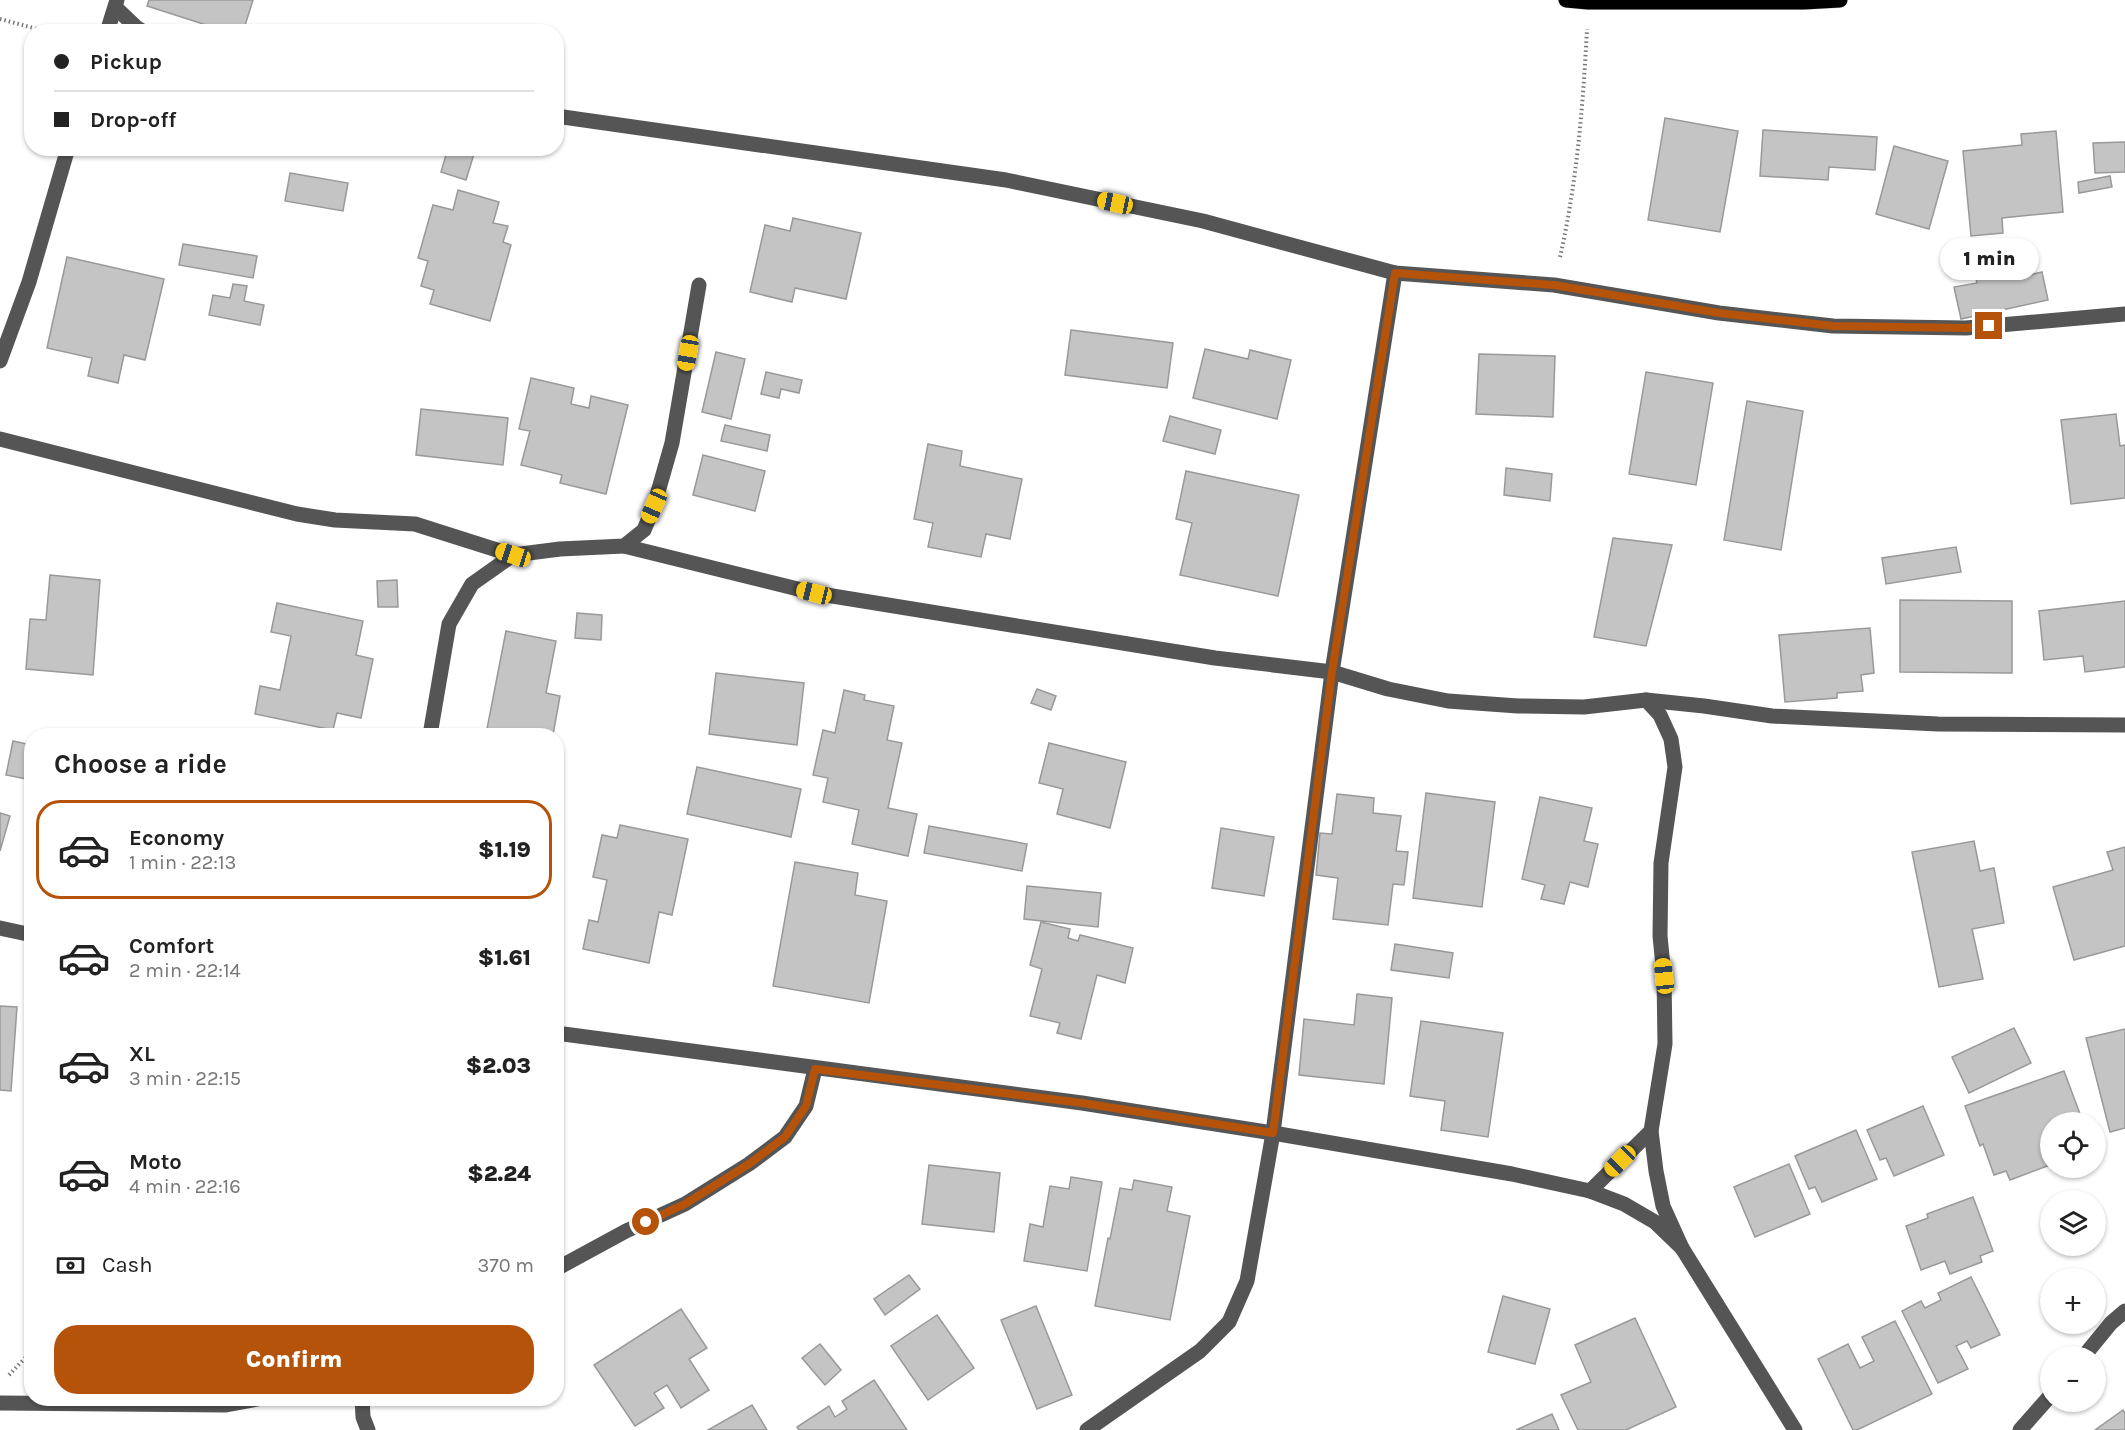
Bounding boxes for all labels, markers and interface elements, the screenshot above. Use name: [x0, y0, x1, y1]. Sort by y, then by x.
text: Pickup: [90, 49, 162, 75]
text: Drop-off: [90, 107, 176, 133]
car: [1096, 190, 1134, 216]
callout: 1 min: [1940, 239, 2038, 281]
text: 1 min: [1963, 247, 2016, 270]
route end: [1975, 312, 2002, 339]
car: [676, 334, 700, 372]
car: [638, 486, 670, 526]
car: [493, 541, 533, 569]
car: [794, 580, 834, 606]
text: Choose a ride: [54, 748, 227, 780]
icon: car: [57, 823, 111, 877]
text: Economy: [129, 825, 224, 851]
text: $1.19: [478, 837, 531, 863]
text: 1 min · 22:13: [129, 851, 236, 874]
icon: car: [57, 931, 111, 985]
text: Comfort: [129, 933, 214, 959]
text: $1.61: [478, 945, 531, 971]
car: [1653, 957, 1675, 995]
text: 2 min · 22:14: [129, 959, 241, 982]
icon: car: [57, 1039, 111, 1093]
text: XL: [129, 1041, 155, 1067]
text: $2.03: [466, 1053, 531, 1079]
text: 3 min · 22:15: [129, 1067, 241, 1090]
map controls: [2040, 1112, 2106, 1412]
button: locate: [2040, 1112, 2106, 1178]
car: [1601, 1142, 1639, 1180]
icon: car: [57, 1147, 111, 1201]
text: Moto: [129, 1149, 182, 1175]
text: $2.24: [467, 1161, 531, 1187]
text: 4 min · 22:16: [129, 1175, 241, 1198]
button: layers: [2040, 1190, 2106, 1256]
route start: [632, 1208, 659, 1235]
icon: cash: [54, 1249, 87, 1282]
text: Cash: [102, 1252, 152, 1278]
text: 370 m: [477, 1254, 534, 1277]
button: +: [2040, 1268, 2106, 1334]
button: Confirm: [54, 1325, 534, 1394]
button: −: [2040, 1346, 2106, 1412]

